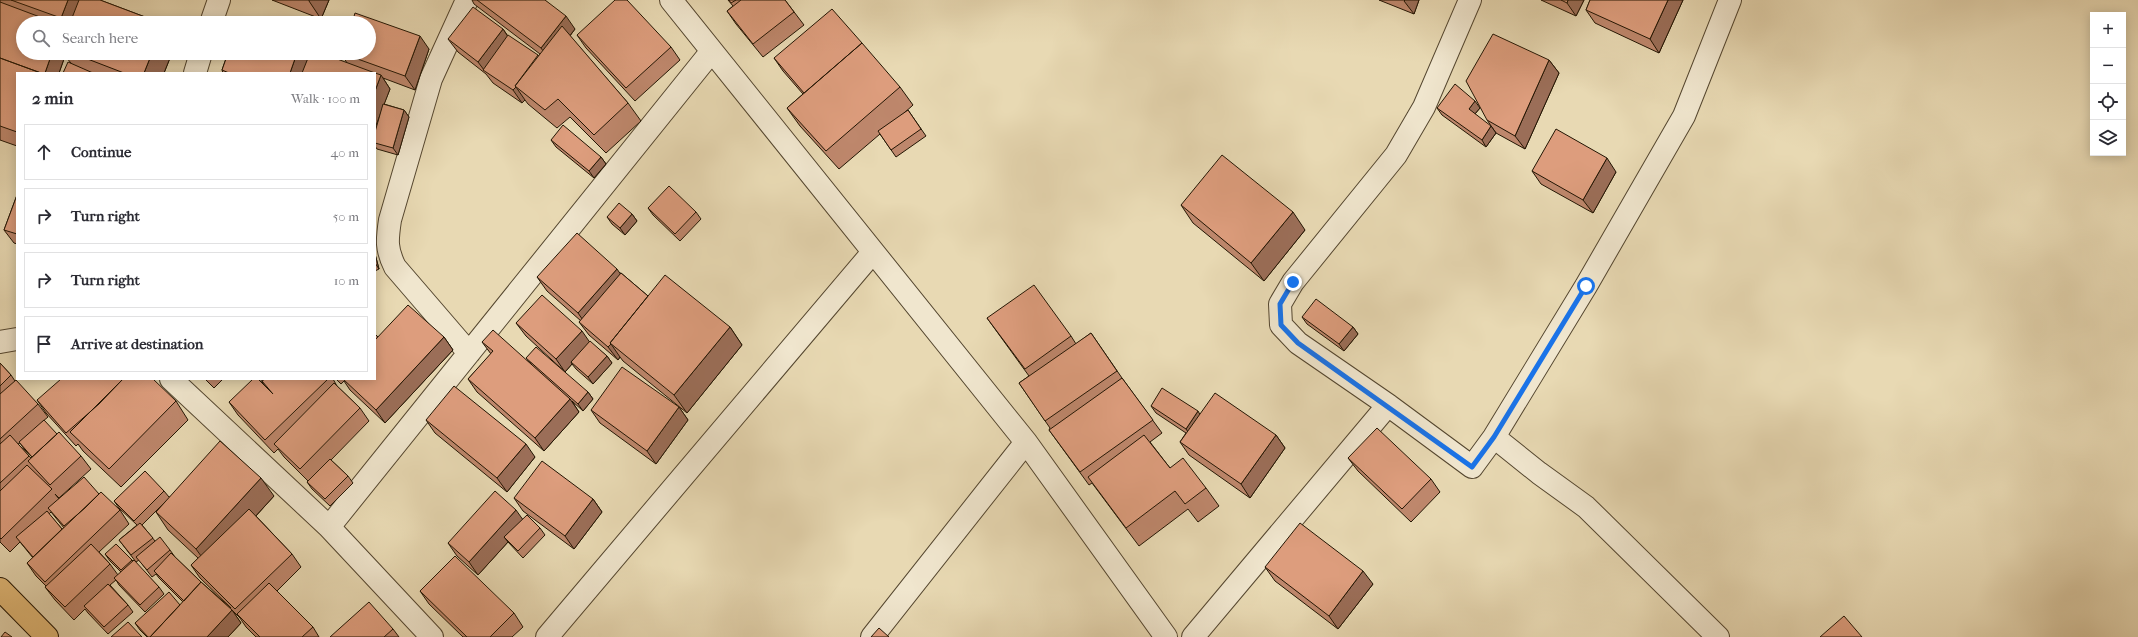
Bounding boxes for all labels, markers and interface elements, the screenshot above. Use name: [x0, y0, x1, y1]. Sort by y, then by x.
map controls: [2090, 12, 2126, 156]
button: +: [2090, 12, 2126, 48]
search box: [16, 16, 376, 60]
icon: search: [30, 27, 52, 49]
text: Search here: [62, 29, 138, 47]
button: −: [2090, 48, 2126, 84]
button: locate: [2090, 84, 2126, 120]
text: 2 min: [32, 88, 73, 108]
text: Walk · 100 m: [291, 91, 360, 106]
button: layers: [2090, 120, 2126, 156]
icon: ahead: [33, 141, 55, 163]
text: Continue: [71, 143, 131, 161]
text: 40 m: [331, 145, 359, 160]
icon: right: [33, 205, 55, 227]
text: Turn right: [71, 207, 140, 225]
text: 50 m: [333, 209, 359, 224]
icon: right: [33, 269, 55, 291]
text: Turn right: [71, 271, 140, 289]
text: 10 m: [334, 273, 359, 288]
route end: [1284, 273, 1302, 291]
route start: [1577, 277, 1595, 295]
icon: arrive: [33, 333, 55, 355]
text: Arrive at destination: [71, 335, 203, 353]

